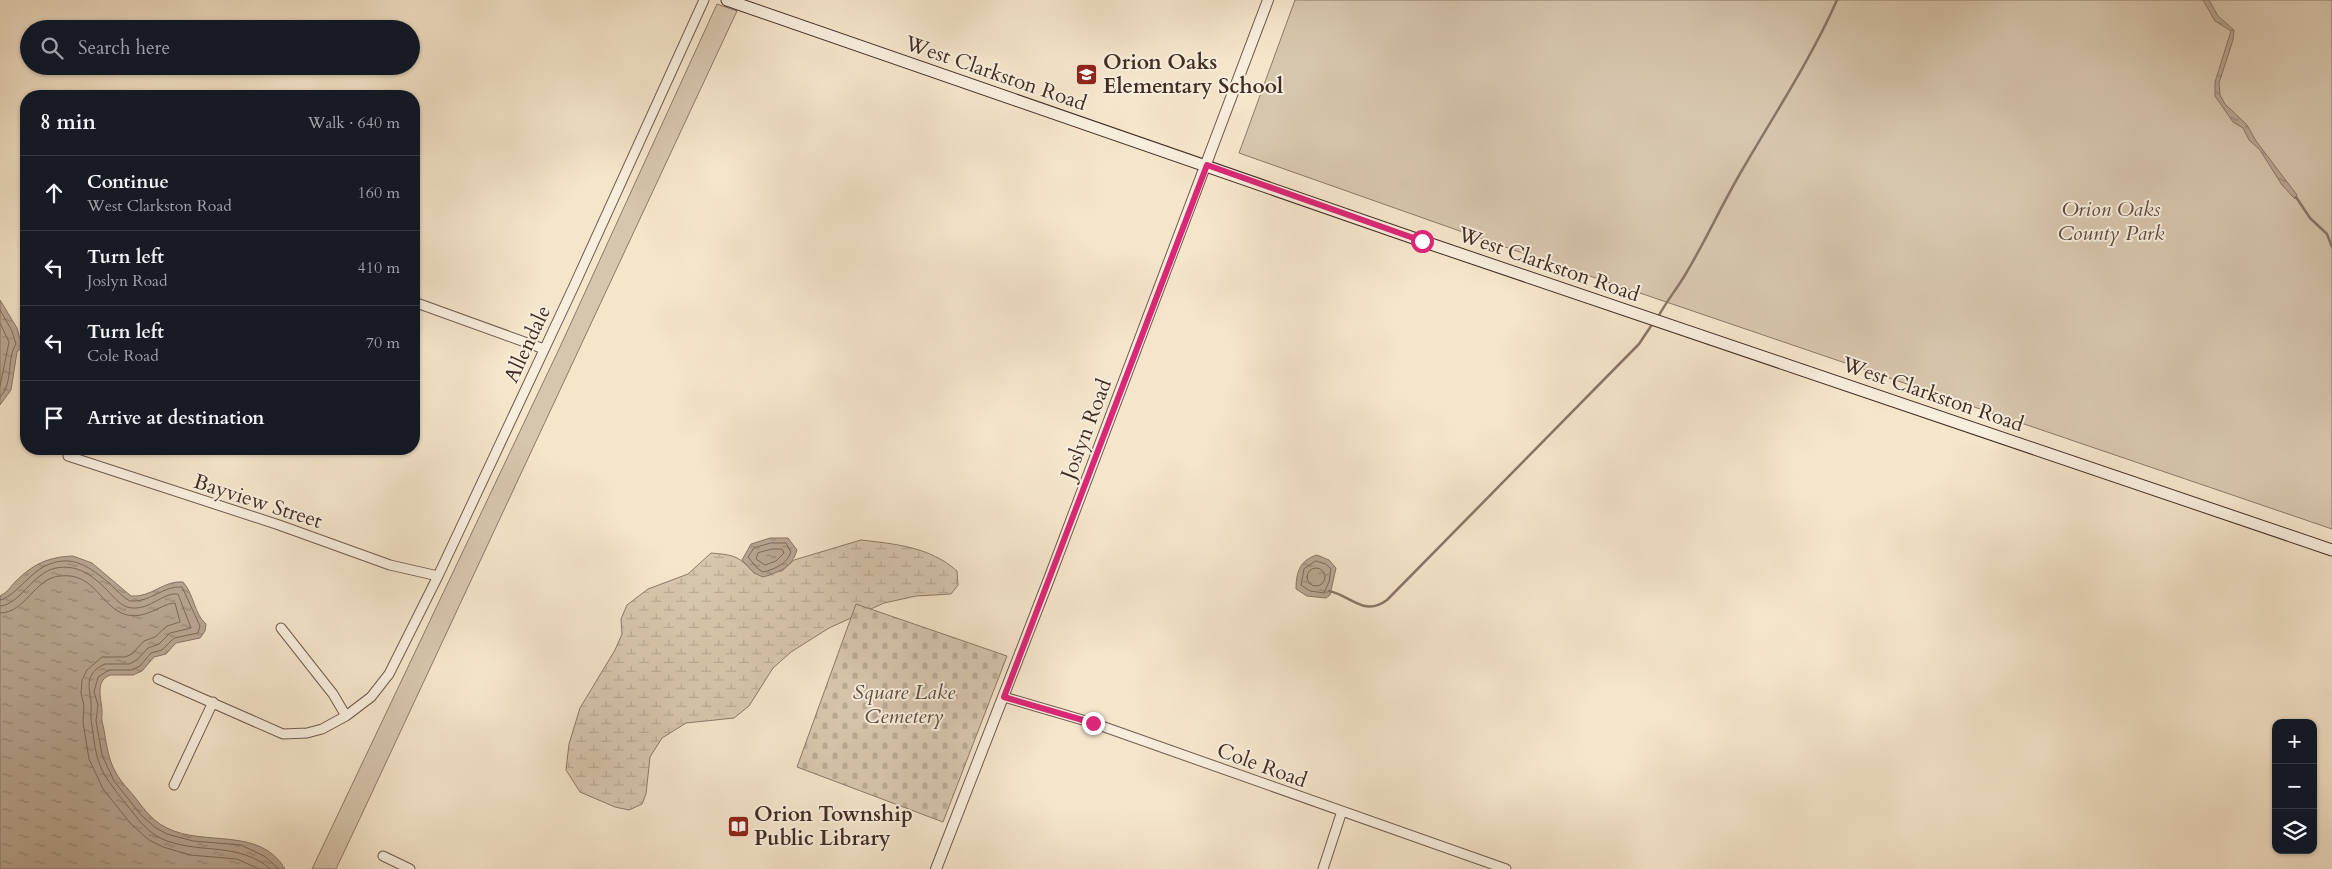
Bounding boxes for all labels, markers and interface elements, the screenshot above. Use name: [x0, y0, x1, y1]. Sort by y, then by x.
search box: [20, 20, 420, 75]
street label: West Clarkston Road: [900, 28, 1090, 118]
icon: search: [38, 34, 66, 62]
text: Search here: [78, 35, 170, 61]
place label: Orion Oaks Elementary School: [1103, 48, 1283, 101]
school or university icon: Orion Oaks Elementary School: [1075, 62, 1099, 86]
text: 8 min: [40, 108, 96, 137]
text: Walk · 640 m: [308, 112, 400, 134]
text: Continue: [87, 169, 169, 195]
icon: ahead: [40, 179, 68, 207]
text: 160 m: [358, 182, 400, 204]
text: West Clarkston Road: [87, 195, 232, 217]
park label: Orion Oaks County Park: [2058, 195, 2165, 248]
street label: West Clarkston Road: [1453, 219, 1643, 309]
route start: [1411, 230, 1434, 253]
text: Turn left: [87, 244, 164, 270]
icon: left: [40, 254, 68, 282]
text: 410 m: [358, 257, 400, 279]
text: Joslyn Road: [87, 270, 168, 292]
street label: Allendale: [497, 301, 558, 388]
text: Turn left: [87, 319, 164, 345]
icon: left: [40, 329, 68, 357]
text: 70 m: [366, 332, 400, 354]
text: Cole Road: [87, 345, 159, 367]
street label: West Clarkston Road: [1837, 349, 2027, 439]
street label: Joslyn Road: [1053, 375, 1119, 486]
icon: arrive: [40, 404, 68, 432]
text: Arrive at destination: [87, 405, 264, 431]
street label: Bayview Street: [190, 467, 326, 536]
park label: Square Lake Cemetery: [853, 678, 956, 731]
route end: [1082, 712, 1105, 735]
map controls: [2272, 719, 2317, 854]
button: +: [2272, 719, 2317, 764]
street label: Cole Road: [1213, 736, 1311, 795]
button: −: [2272, 764, 2317, 809]
place label: Orion Township Public Library: [754, 800, 913, 853]
button: layers: [2272, 809, 2317, 854]
library icon: Orion Township Public Library: [726, 814, 750, 838]

